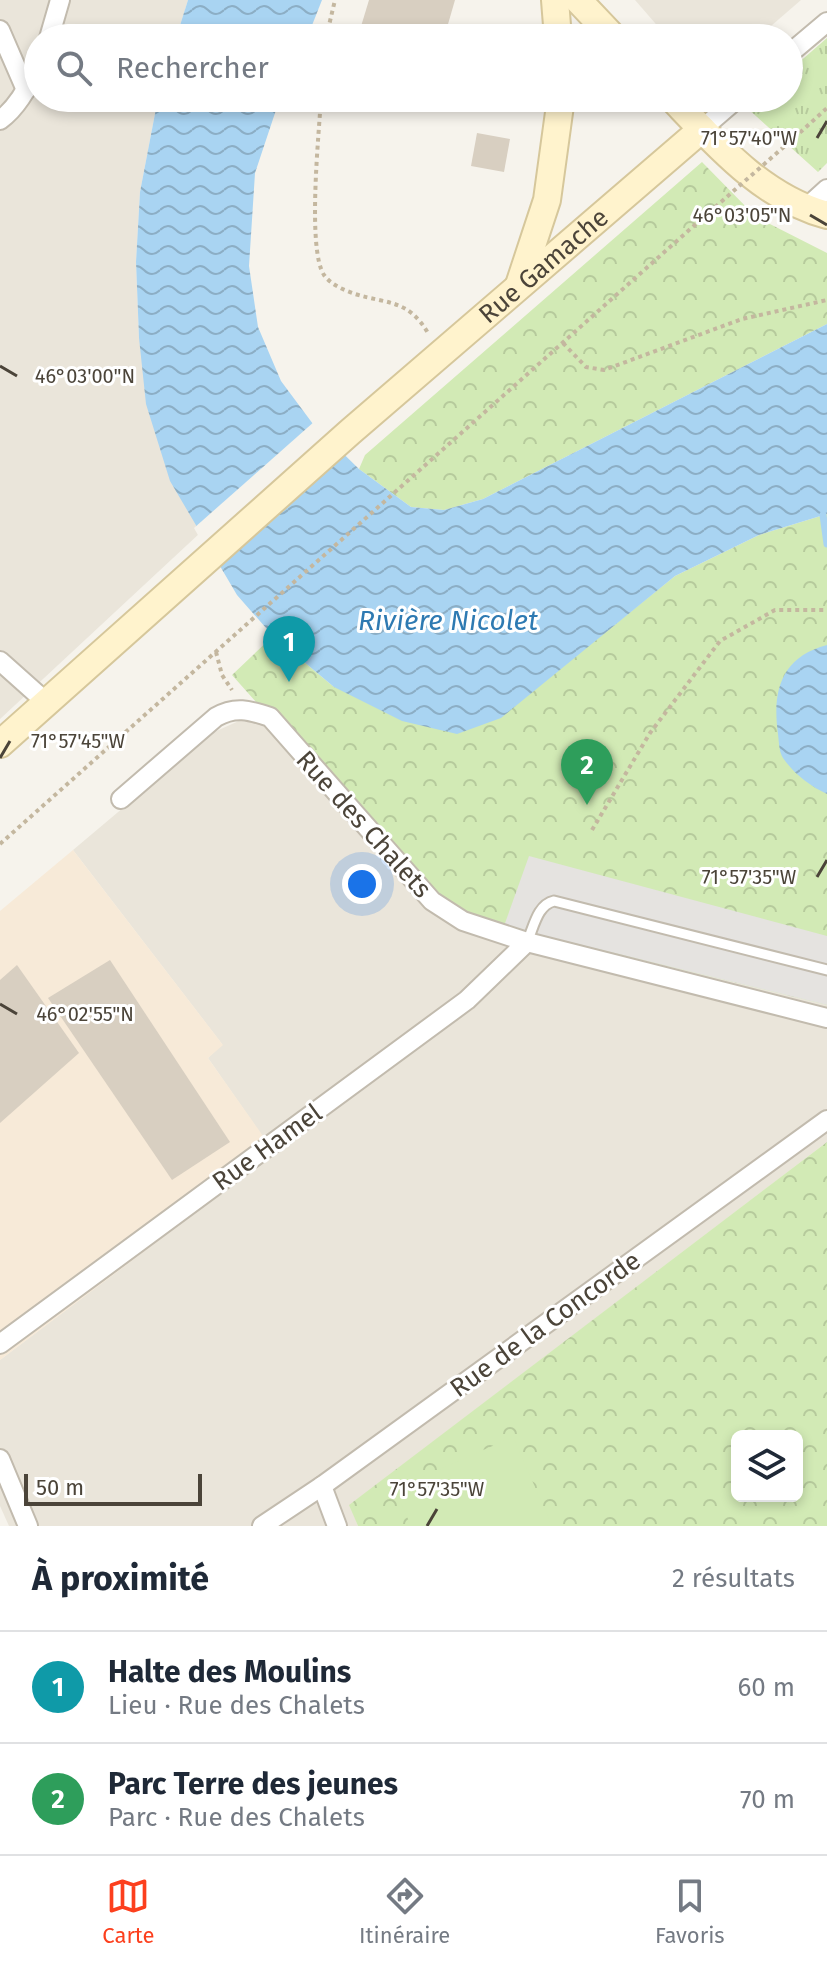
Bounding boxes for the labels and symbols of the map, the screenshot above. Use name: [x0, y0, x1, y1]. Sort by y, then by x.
text: 71°57'40"W: [701, 126, 797, 150]
street label: Rue Gamache: [473, 202, 615, 330]
text: 46°03'05"N: [693, 203, 791, 227]
text: 46°03'00"N: [35, 364, 135, 388]
water label: Rivière Nicolet: [358, 604, 538, 637]
pin: 1: [263, 616, 315, 682]
text: 71°57'45"W: [31, 729, 126, 753]
pin: 2: [561, 739, 613, 805]
street label: Rue des Chalets: [289, 744, 438, 904]
your location: [342, 864, 382, 904]
text: 71°57'35"W: [702, 865, 797, 889]
text: 46°02'55"N: [36, 1002, 134, 1026]
street label: Rue Hamel: [206, 1097, 328, 1198]
street label: Rue de la Concorde: [444, 1245, 646, 1404]
scale bar: [24, 1470, 202, 1506]
text: 71°57'35"W: [390, 1477, 485, 1501]

